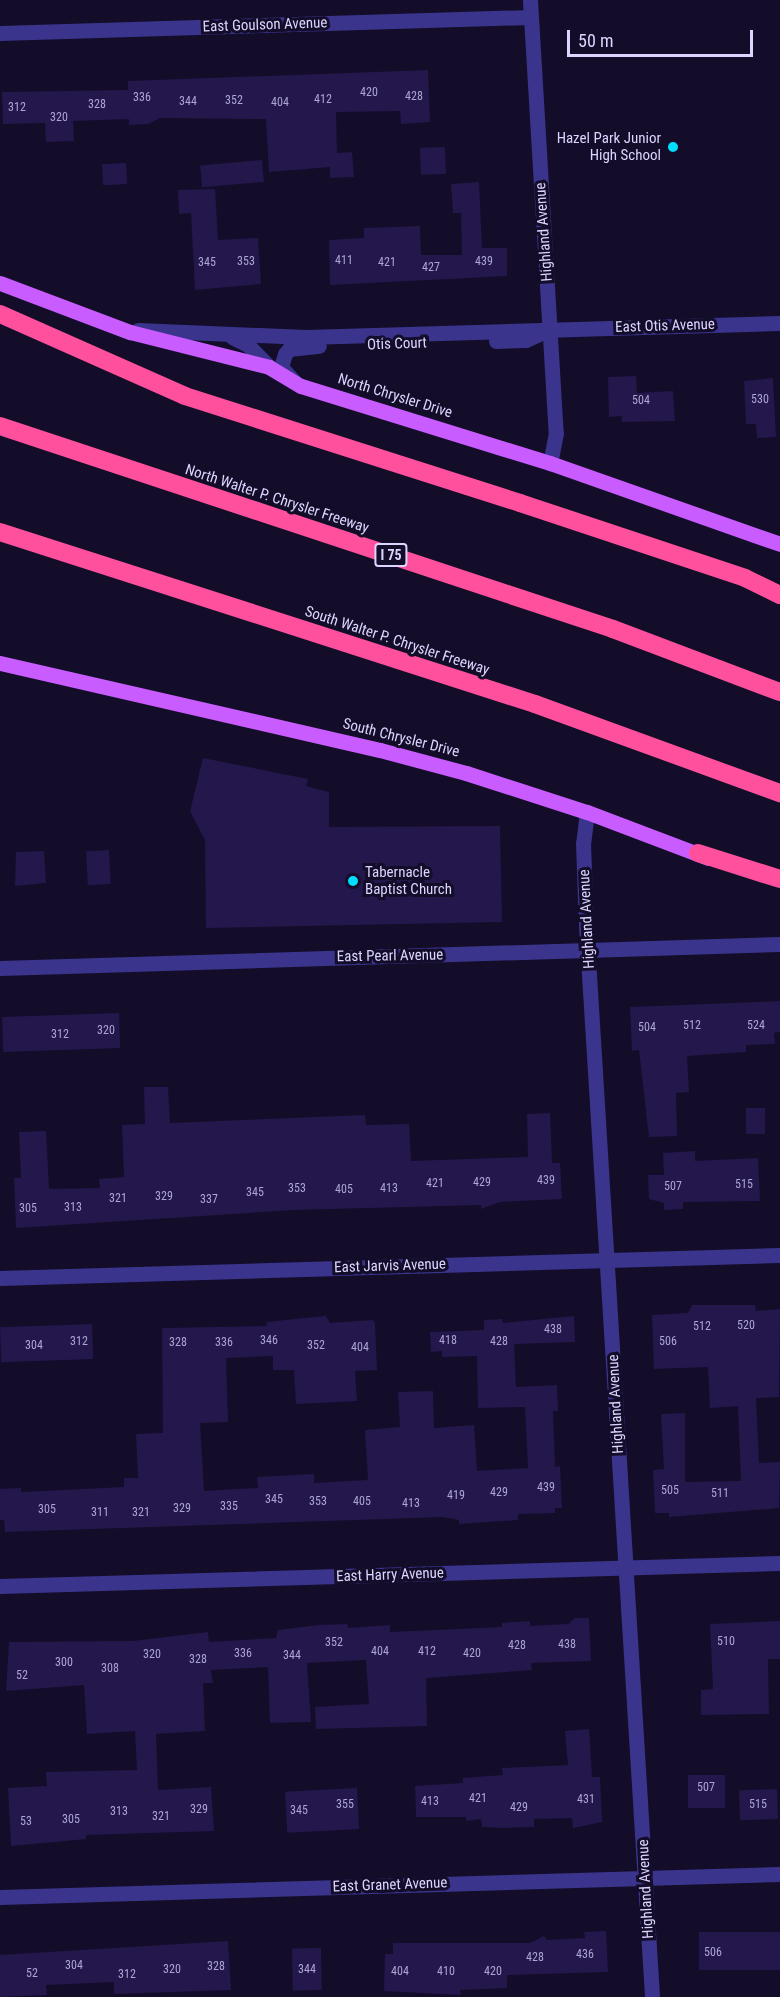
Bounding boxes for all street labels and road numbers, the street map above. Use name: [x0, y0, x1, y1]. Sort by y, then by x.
street label: East Goulson Avenue: [202, 14, 328, 36]
street label: Highland Avenue: [532, 182, 556, 282]
street label: East Otis Avenue: [615, 315, 715, 337]
street label: Otis Court: [367, 334, 427, 354]
street label: North Chrysler Drive: [336, 370, 454, 422]
street label: North Walter P. Chrysler Freeway: [183, 461, 371, 537]
road number: I 75: [373, 544, 409, 566]
street label: South Walter P. Chrysler Freeway: [302, 603, 492, 679]
street label: South Chrysler Drive: [341, 715, 461, 761]
street label: Highland Avenue: [575, 869, 599, 969]
street label: East Pearl Avenue: [337, 946, 443, 966]
street label: East Jarvis Avenue: [334, 1255, 446, 1277]
street label: Highland Avenue: [604, 1354, 628, 1454]
street label: East Harry Avenue: [336, 1564, 444, 1586]
street label: Highland Avenue: [634, 1839, 658, 1939]
street label: East Granet Avenue: [332, 1874, 448, 1896]

